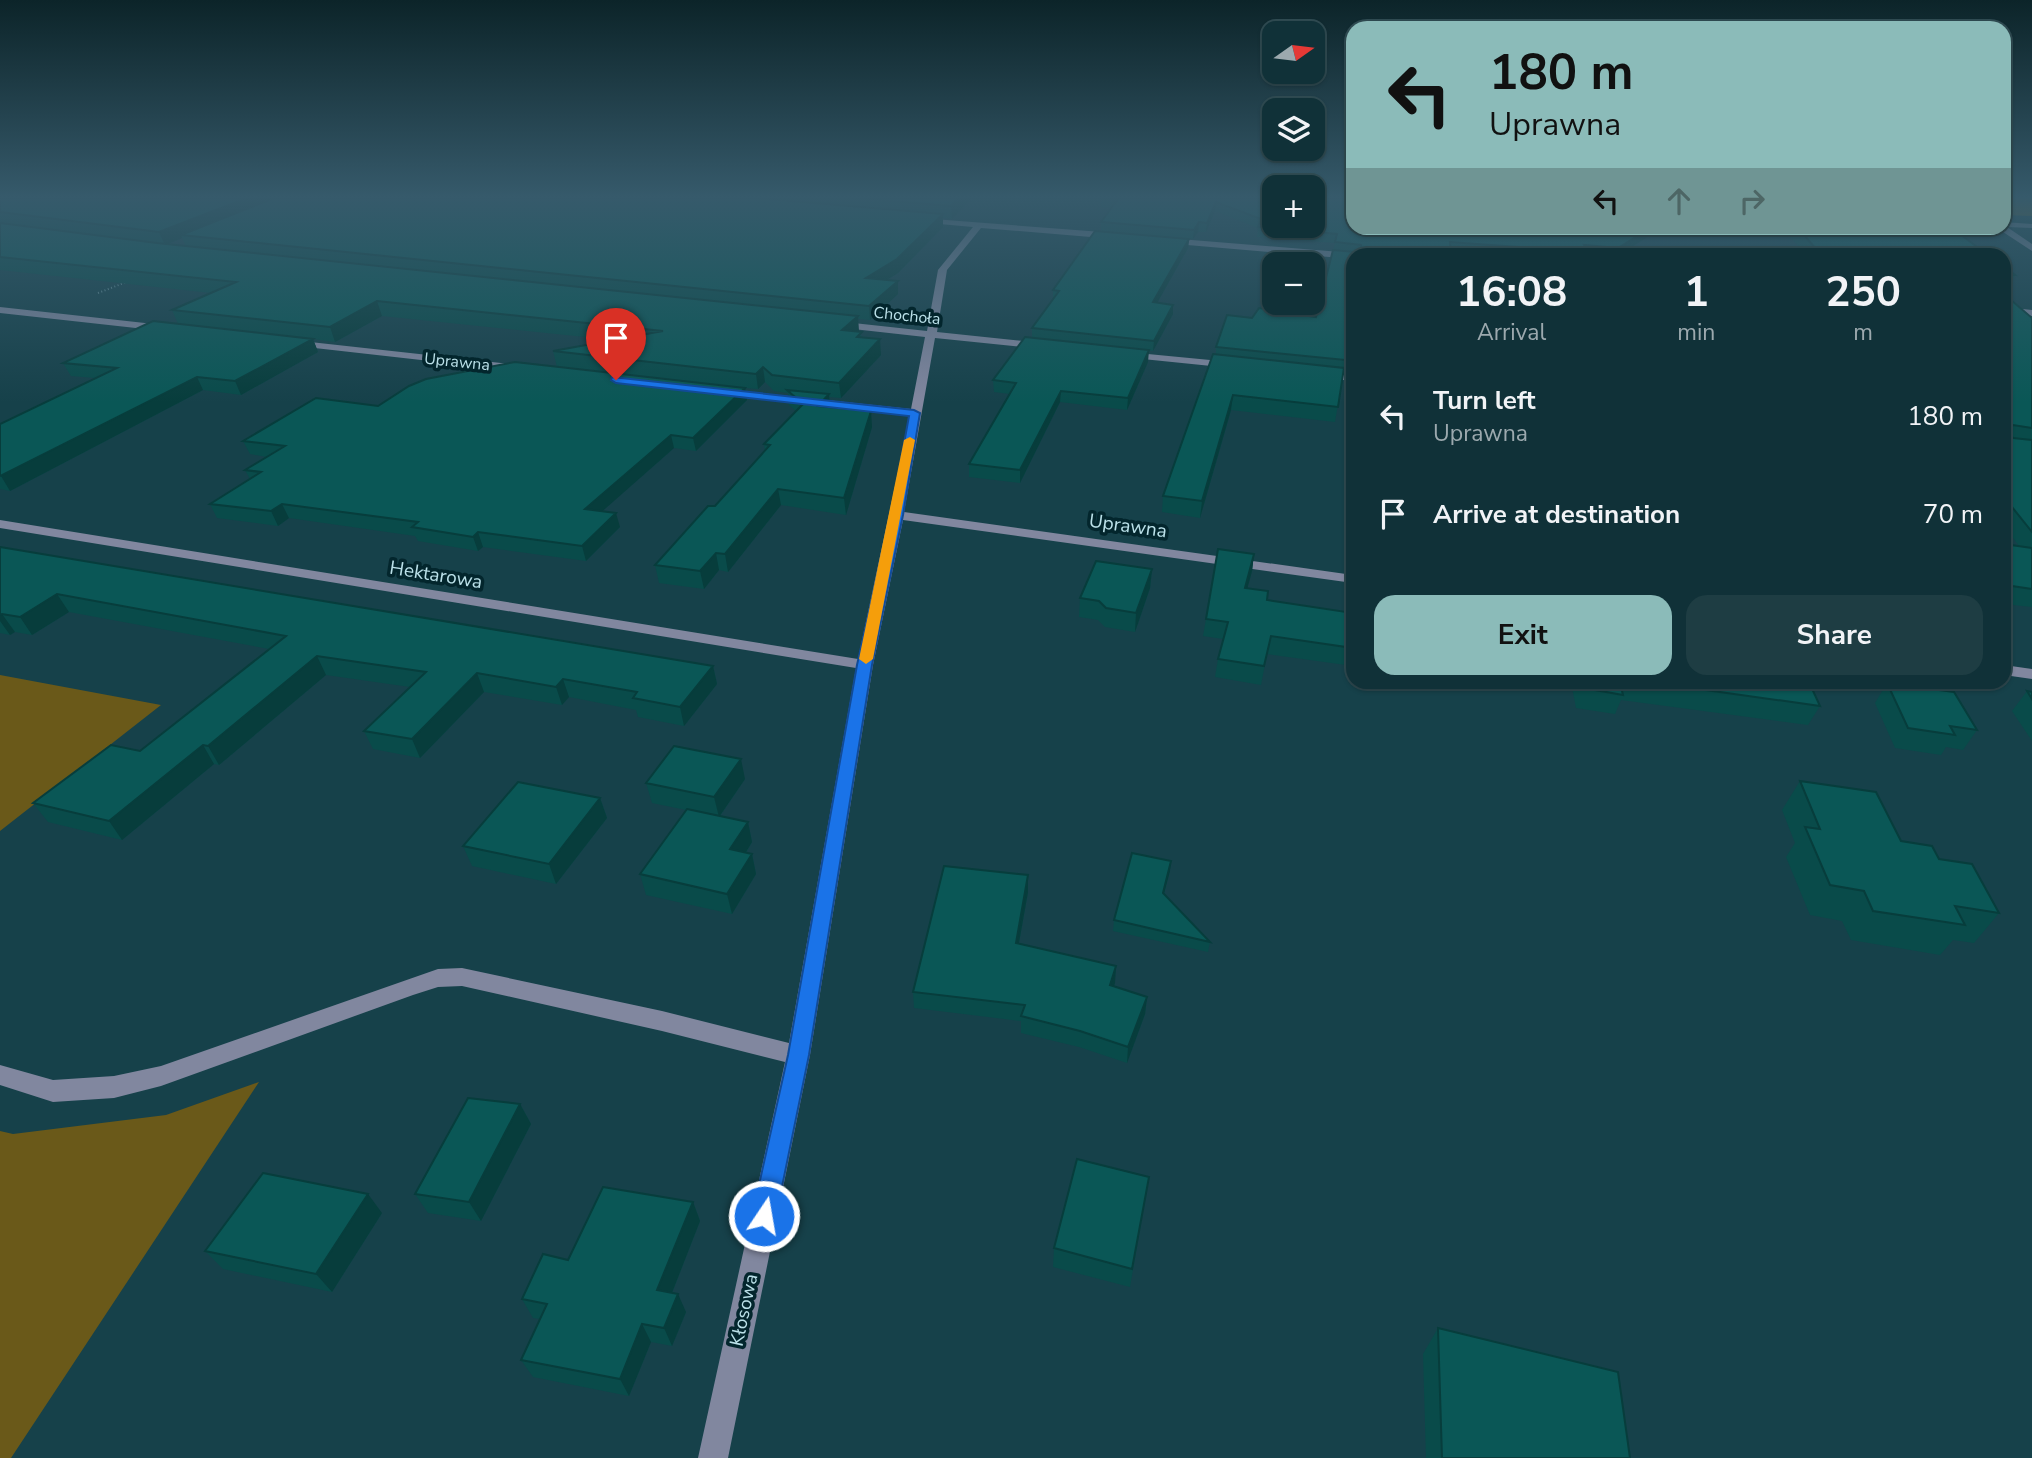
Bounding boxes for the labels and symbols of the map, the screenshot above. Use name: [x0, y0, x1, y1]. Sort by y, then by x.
north arrow: [1262, 21, 1325, 84]
street label: Chochoła: [872, 302, 942, 330]
pin: [586, 308, 646, 380]
street label: Uprawna: [423, 348, 491, 376]
street label: Uprawna: [1087, 508, 1169, 544]
street label: Hektarowa: [388, 555, 484, 595]
position arrow: [727, 1179, 801, 1253]
street label: Kłosowa: [724, 1271, 764, 1349]

